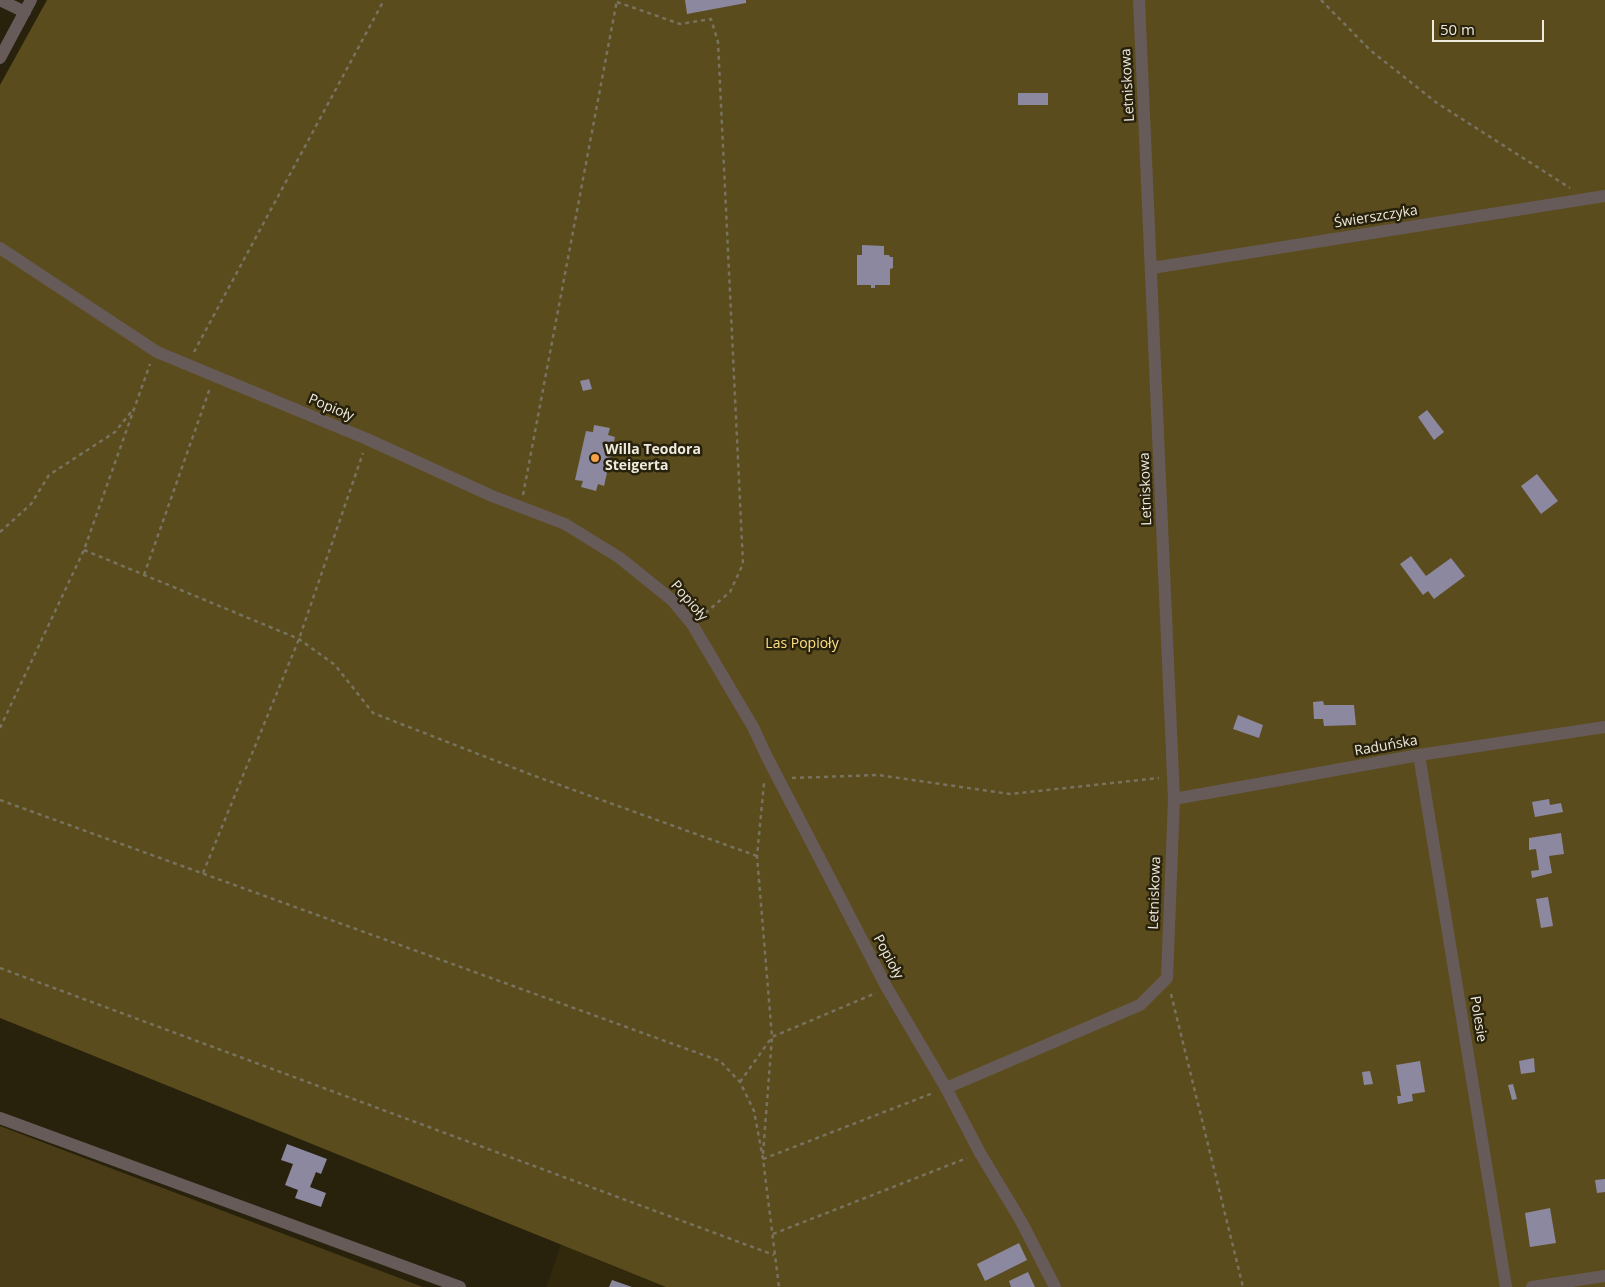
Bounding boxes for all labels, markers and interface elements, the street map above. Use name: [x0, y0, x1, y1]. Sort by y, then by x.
scale bar: [1435, 10, 1548, 42]
text: 50 m: [1440, 19, 1475, 39]
street label: Letniskowa: [1118, 48, 1138, 122]
street label: Świerszczyka: [1333, 202, 1419, 232]
street label: Popioły: [306, 391, 356, 425]
place label: Willa Teodora Steigerta: [605, 442, 701, 474]
marker: Willa Teodora Steigerta: [589, 452, 601, 464]
street label: Letniskowa: [1136, 452, 1156, 526]
street label: Popioły: [667, 577, 711, 625]
park label: Las Popioły: [765, 636, 839, 652]
street label: Raduńska: [1353, 732, 1419, 760]
street label: Letniskowa: [1145, 856, 1165, 930]
street label: Popioły: [869, 932, 907, 982]
street label: Polesie: [1466, 995, 1490, 1043]

